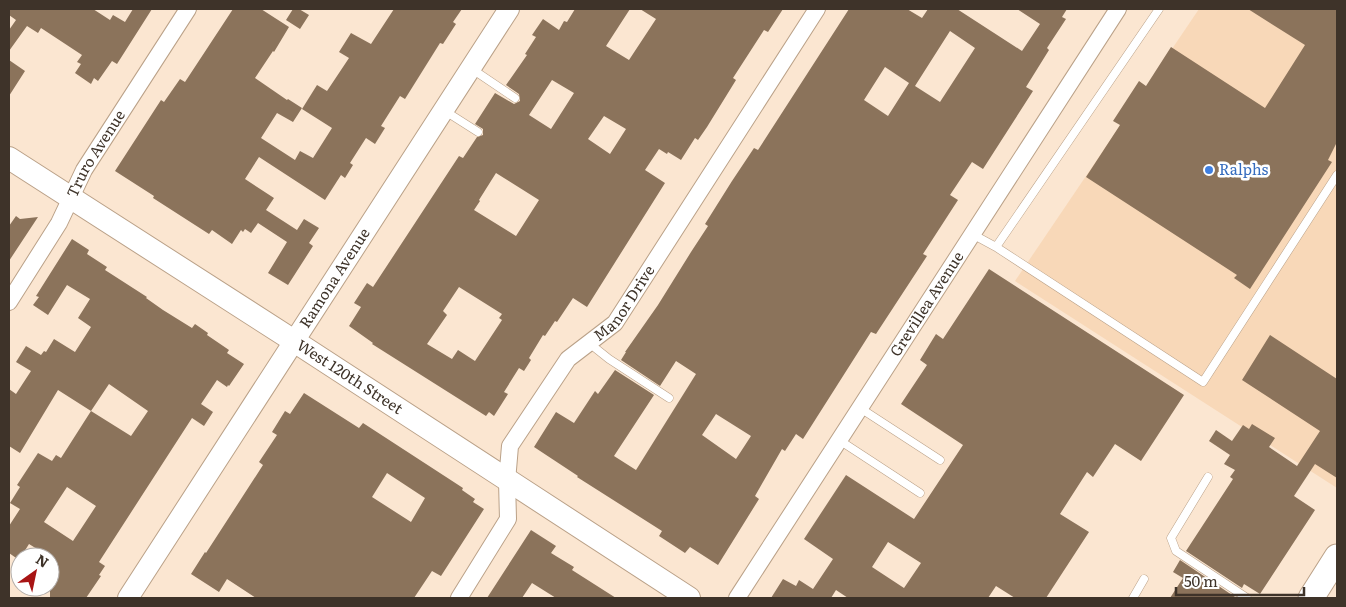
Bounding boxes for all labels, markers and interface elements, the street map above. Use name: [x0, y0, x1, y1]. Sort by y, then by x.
street label: Truro Avenue: [60, 105, 130, 201]
place label: Ralphs: [1219, 157, 1268, 180]
marker: Ralphs: [1203, 164, 1215, 176]
street label: Ramona Avenue: [293, 222, 375, 332]
street label: Grevillea Avenue: [883, 246, 969, 360]
street label: Manor Drive: [588, 260, 660, 346]
street label: West 120th Street: [293, 333, 408, 419]
north arrow: [10, 547, 60, 597]
text: N: [32, 549, 53, 572]
scale bar: [1176, 564, 1304, 596]
text: 50 m: [1184, 569, 1218, 592]

